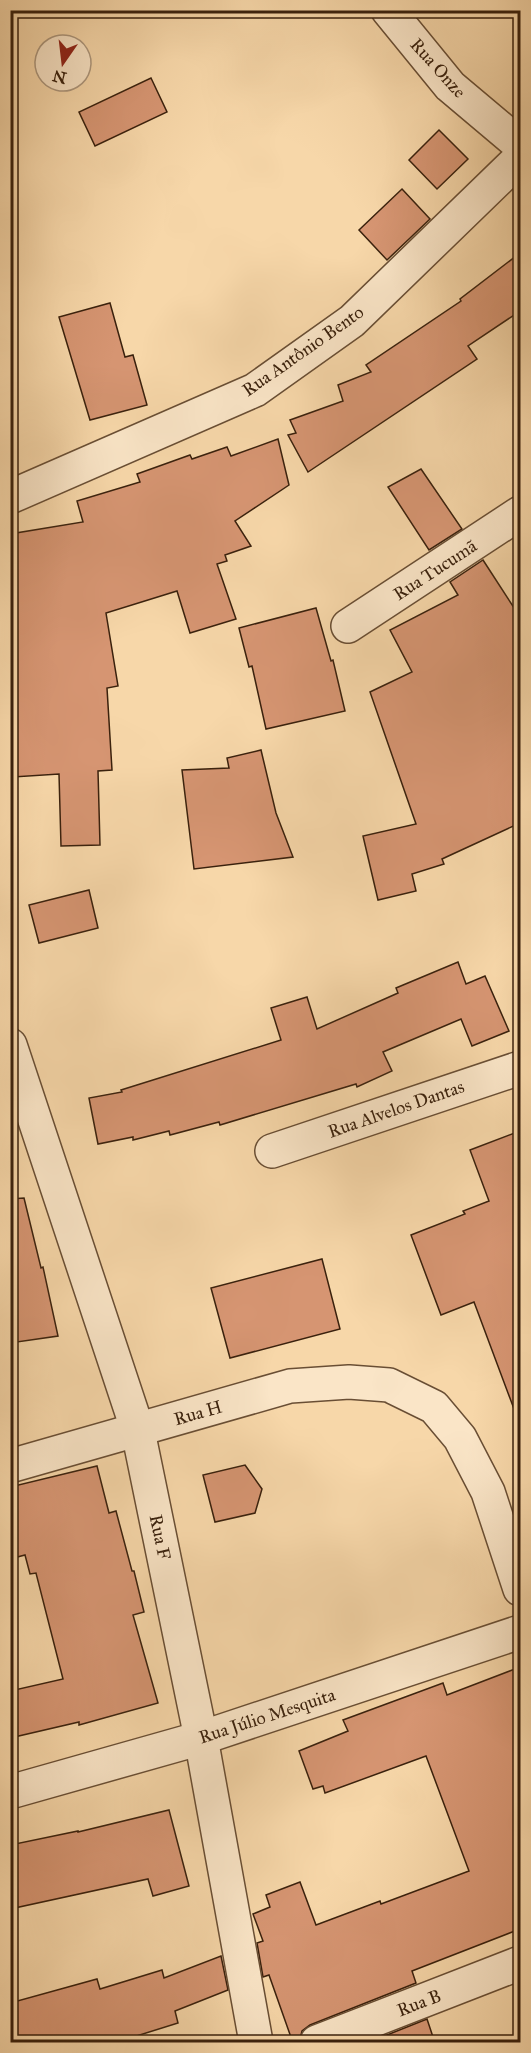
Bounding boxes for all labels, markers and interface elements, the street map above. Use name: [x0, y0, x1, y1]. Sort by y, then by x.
north arrow: [33, 33, 93, 93]
street label: Rua Onze: [405, 34, 471, 102]
text: N: [50, 66, 68, 88]
street label: Rua Antônio Bento: [238, 301, 368, 401]
street label: Rua Tucumã: [389, 535, 481, 605]
street label: Rua Alvelos Dantas: [325, 1075, 467, 1143]
street label: Rua H: [171, 1396, 225, 1430]
street label: Rua F: [145, 1513, 176, 1562]
street label: Rua Júlio Mesquita: [196, 1683, 339, 1749]
street label: Rua B: [394, 1985, 444, 2021]

